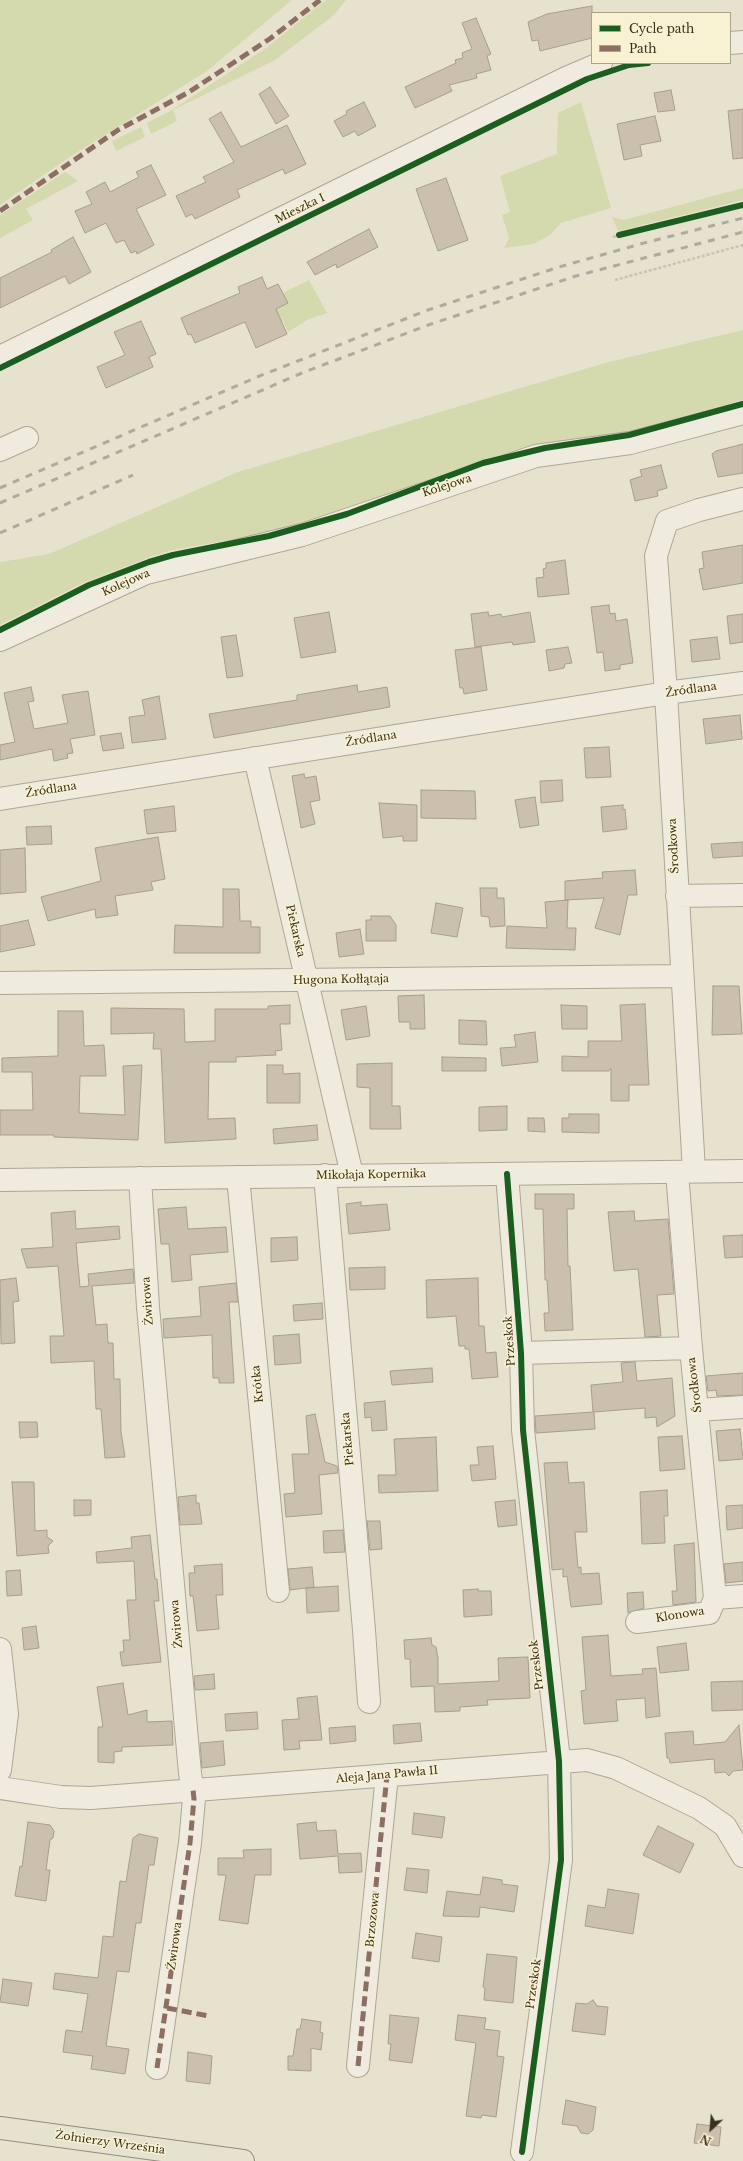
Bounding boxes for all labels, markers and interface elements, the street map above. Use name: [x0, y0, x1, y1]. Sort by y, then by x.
legend: [591, 12, 731, 64]
text: Cycle path: [629, 21, 694, 36]
text: Path: [629, 41, 657, 56]
street label: Mieszka I: [273, 191, 327, 227]
street label: Kolejowa: [421, 472, 473, 500]
street label: Kolejowa: [100, 567, 152, 599]
street label: Źródlana: [665, 680, 717, 700]
street label: Źródlana: [345, 728, 397, 750]
street label: Źródlana: [25, 779, 77, 801]
street label: Środkowa: [666, 818, 682, 874]
street label: Piekarska: [283, 903, 307, 959]
street label: Hugona Kołłątaja: [293, 973, 389, 987]
street label: Mikołaja Kopernika: [316, 1167, 426, 1183]
street label: Żwirowa: [140, 1276, 156, 1326]
street label: Przeskok: [502, 1315, 518, 1367]
street label: Środkowa: [685, 1357, 705, 1413]
street label: Krótka: [249, 1364, 267, 1404]
street label: Piekarska: [339, 1412, 357, 1466]
street label: Żwirowa: [168, 1599, 186, 1649]
street label: Klonowa: [655, 1605, 705, 1625]
street label: Przeskok: [527, 1639, 547, 1691]
street label: Aleja Jana Pawła II: [335, 1764, 439, 1786]
street label: Brzozowa: [364, 1892, 382, 1948]
street label: Żwirowa: [165, 1921, 185, 1971]
street label: Przeskok: [524, 1958, 544, 2010]
north arrow: [691, 2109, 731, 2149]
street label: Żołnierzy Września: [54, 2129, 166, 2157]
text: N: [698, 2131, 713, 2148]

